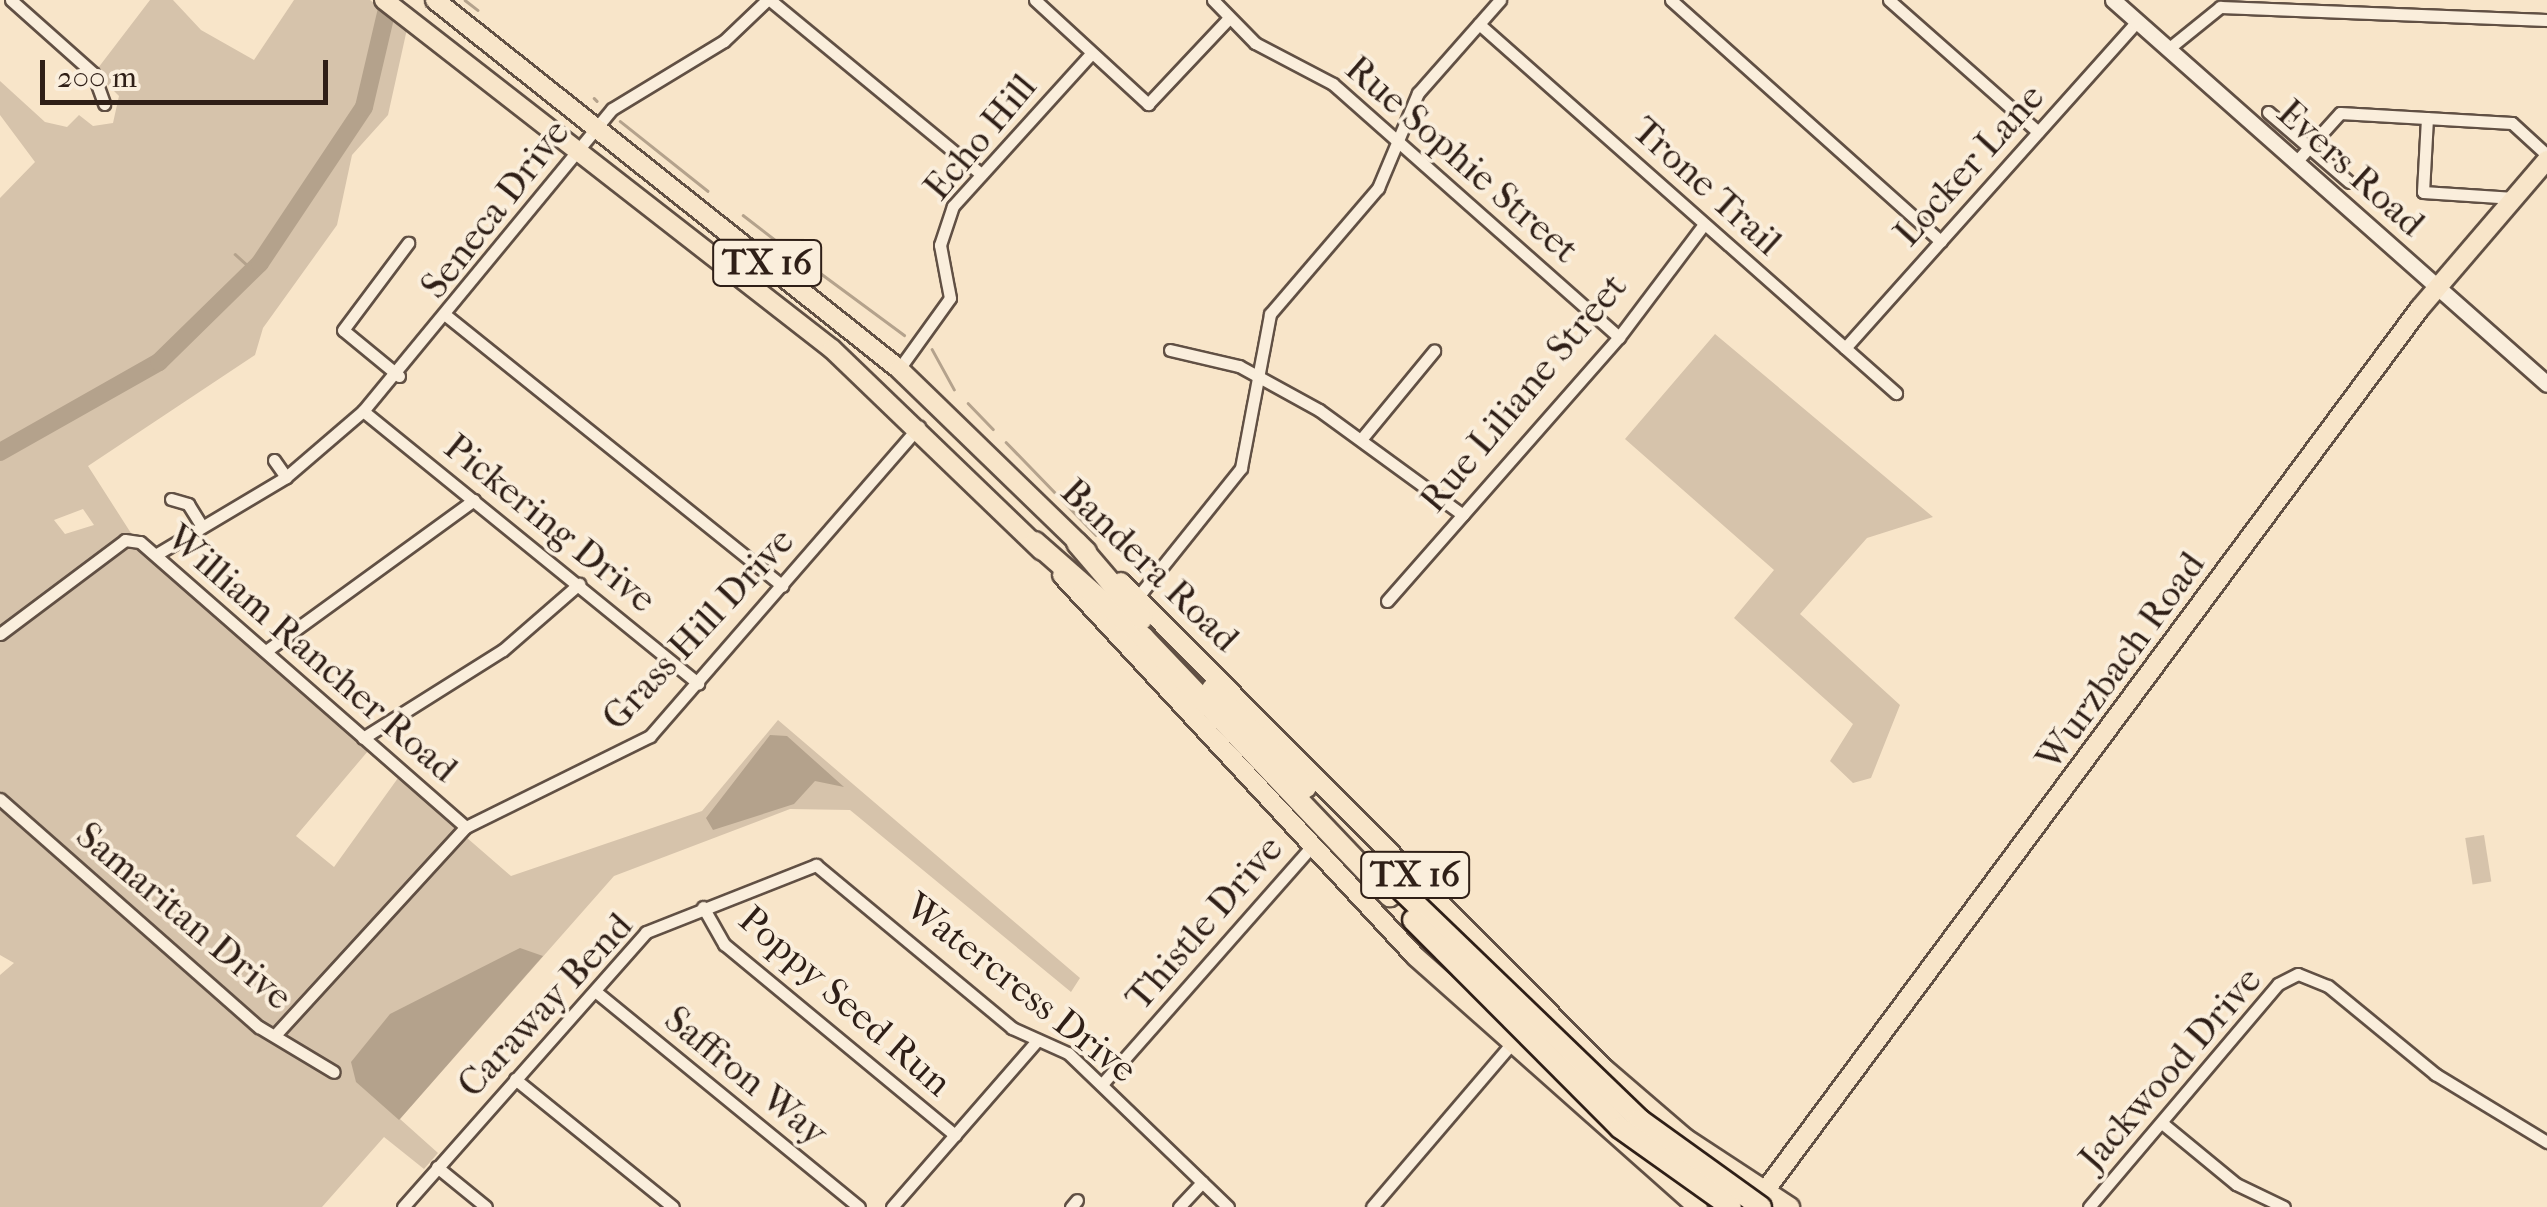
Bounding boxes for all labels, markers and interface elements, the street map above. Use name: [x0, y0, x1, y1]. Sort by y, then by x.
scale bar: [45, 40, 332, 102]
street label: Rue Sophie Street: [1336, 45, 1588, 273]
text: 200 m: [57, 60, 137, 95]
street label: Echo Hill: [914, 65, 1046, 209]
street label: Locker Lane: [1884, 75, 2054, 255]
street label: Evers Road: [2268, 90, 2434, 246]
street label: Trone Trail: [1623, 107, 1791, 265]
street label: Seneca Drive: [411, 110, 579, 308]
road number: TX 16: [712, 233, 822, 293]
street label: Rue Liliane Street: [1410, 264, 1636, 522]
street label: Pickering Drive: [435, 424, 665, 622]
street label: Bandera Road: [1051, 469, 1249, 661]
street label: William Rancher Road: [157, 514, 467, 792]
street label: Grass Hill Drive: [593, 518, 803, 740]
street label: Wurzbach Road: [2025, 543, 2215, 779]
street label: Samaritan Drive: [67, 813, 301, 1019]
street label: Thistle Drive: [1116, 826, 1292, 1020]
road number: TX 16: [1360, 845, 1470, 905]
street label: Watercress Drive: [896, 883, 1146, 1093]
street label: Poppy Seed Run: [729, 896, 961, 1106]
street label: Caraway Bend: [448, 903, 642, 1107]
street label: Jackwood Drive: [2069, 958, 2271, 1180]
street label: Saffron Way: [655, 996, 837, 1156]

